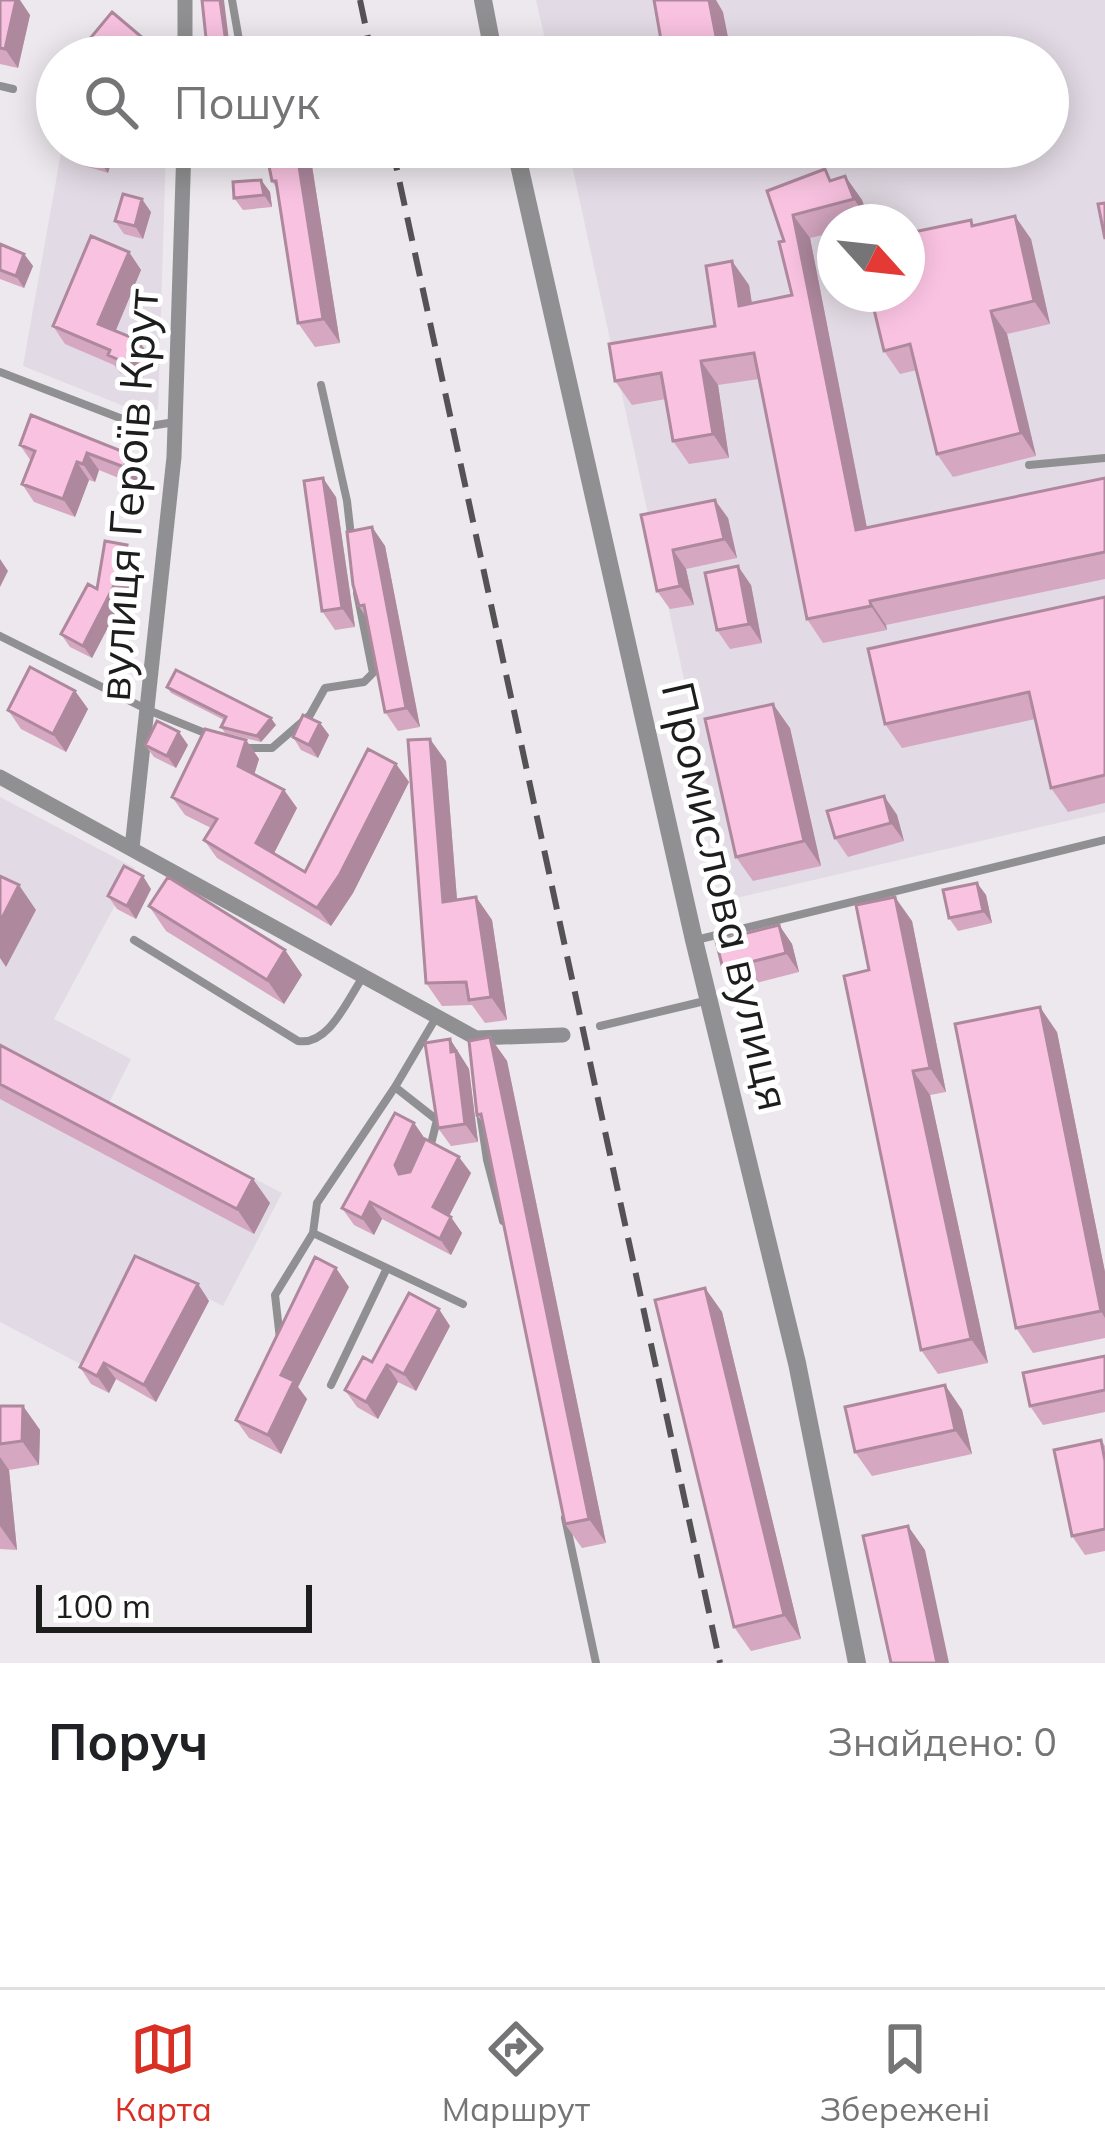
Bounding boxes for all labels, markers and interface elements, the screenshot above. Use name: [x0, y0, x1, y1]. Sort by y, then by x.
search box: [36, 36, 1069, 168]
icon: search: [78, 69, 144, 135]
text: Пошук: [174, 74, 320, 130]
north arrow: [817, 204, 925, 312]
street label: вулиця Героїв Крут: [85, 286, 169, 703]
street label: Промислова вулиця: [650, 676, 804, 1116]
scale bar: [36, 1579, 312, 1632]
text: 100 m: [54, 1585, 151, 1626]
text: Поруч: [48, 1709, 208, 1773]
text: Знайдено: 0: [827, 1717, 1057, 1766]
tab: Карта: [115, 2016, 212, 2129]
tab: Маршрут: [442, 2016, 590, 2129]
tab: Збережені: [820, 2016, 990, 2129]

